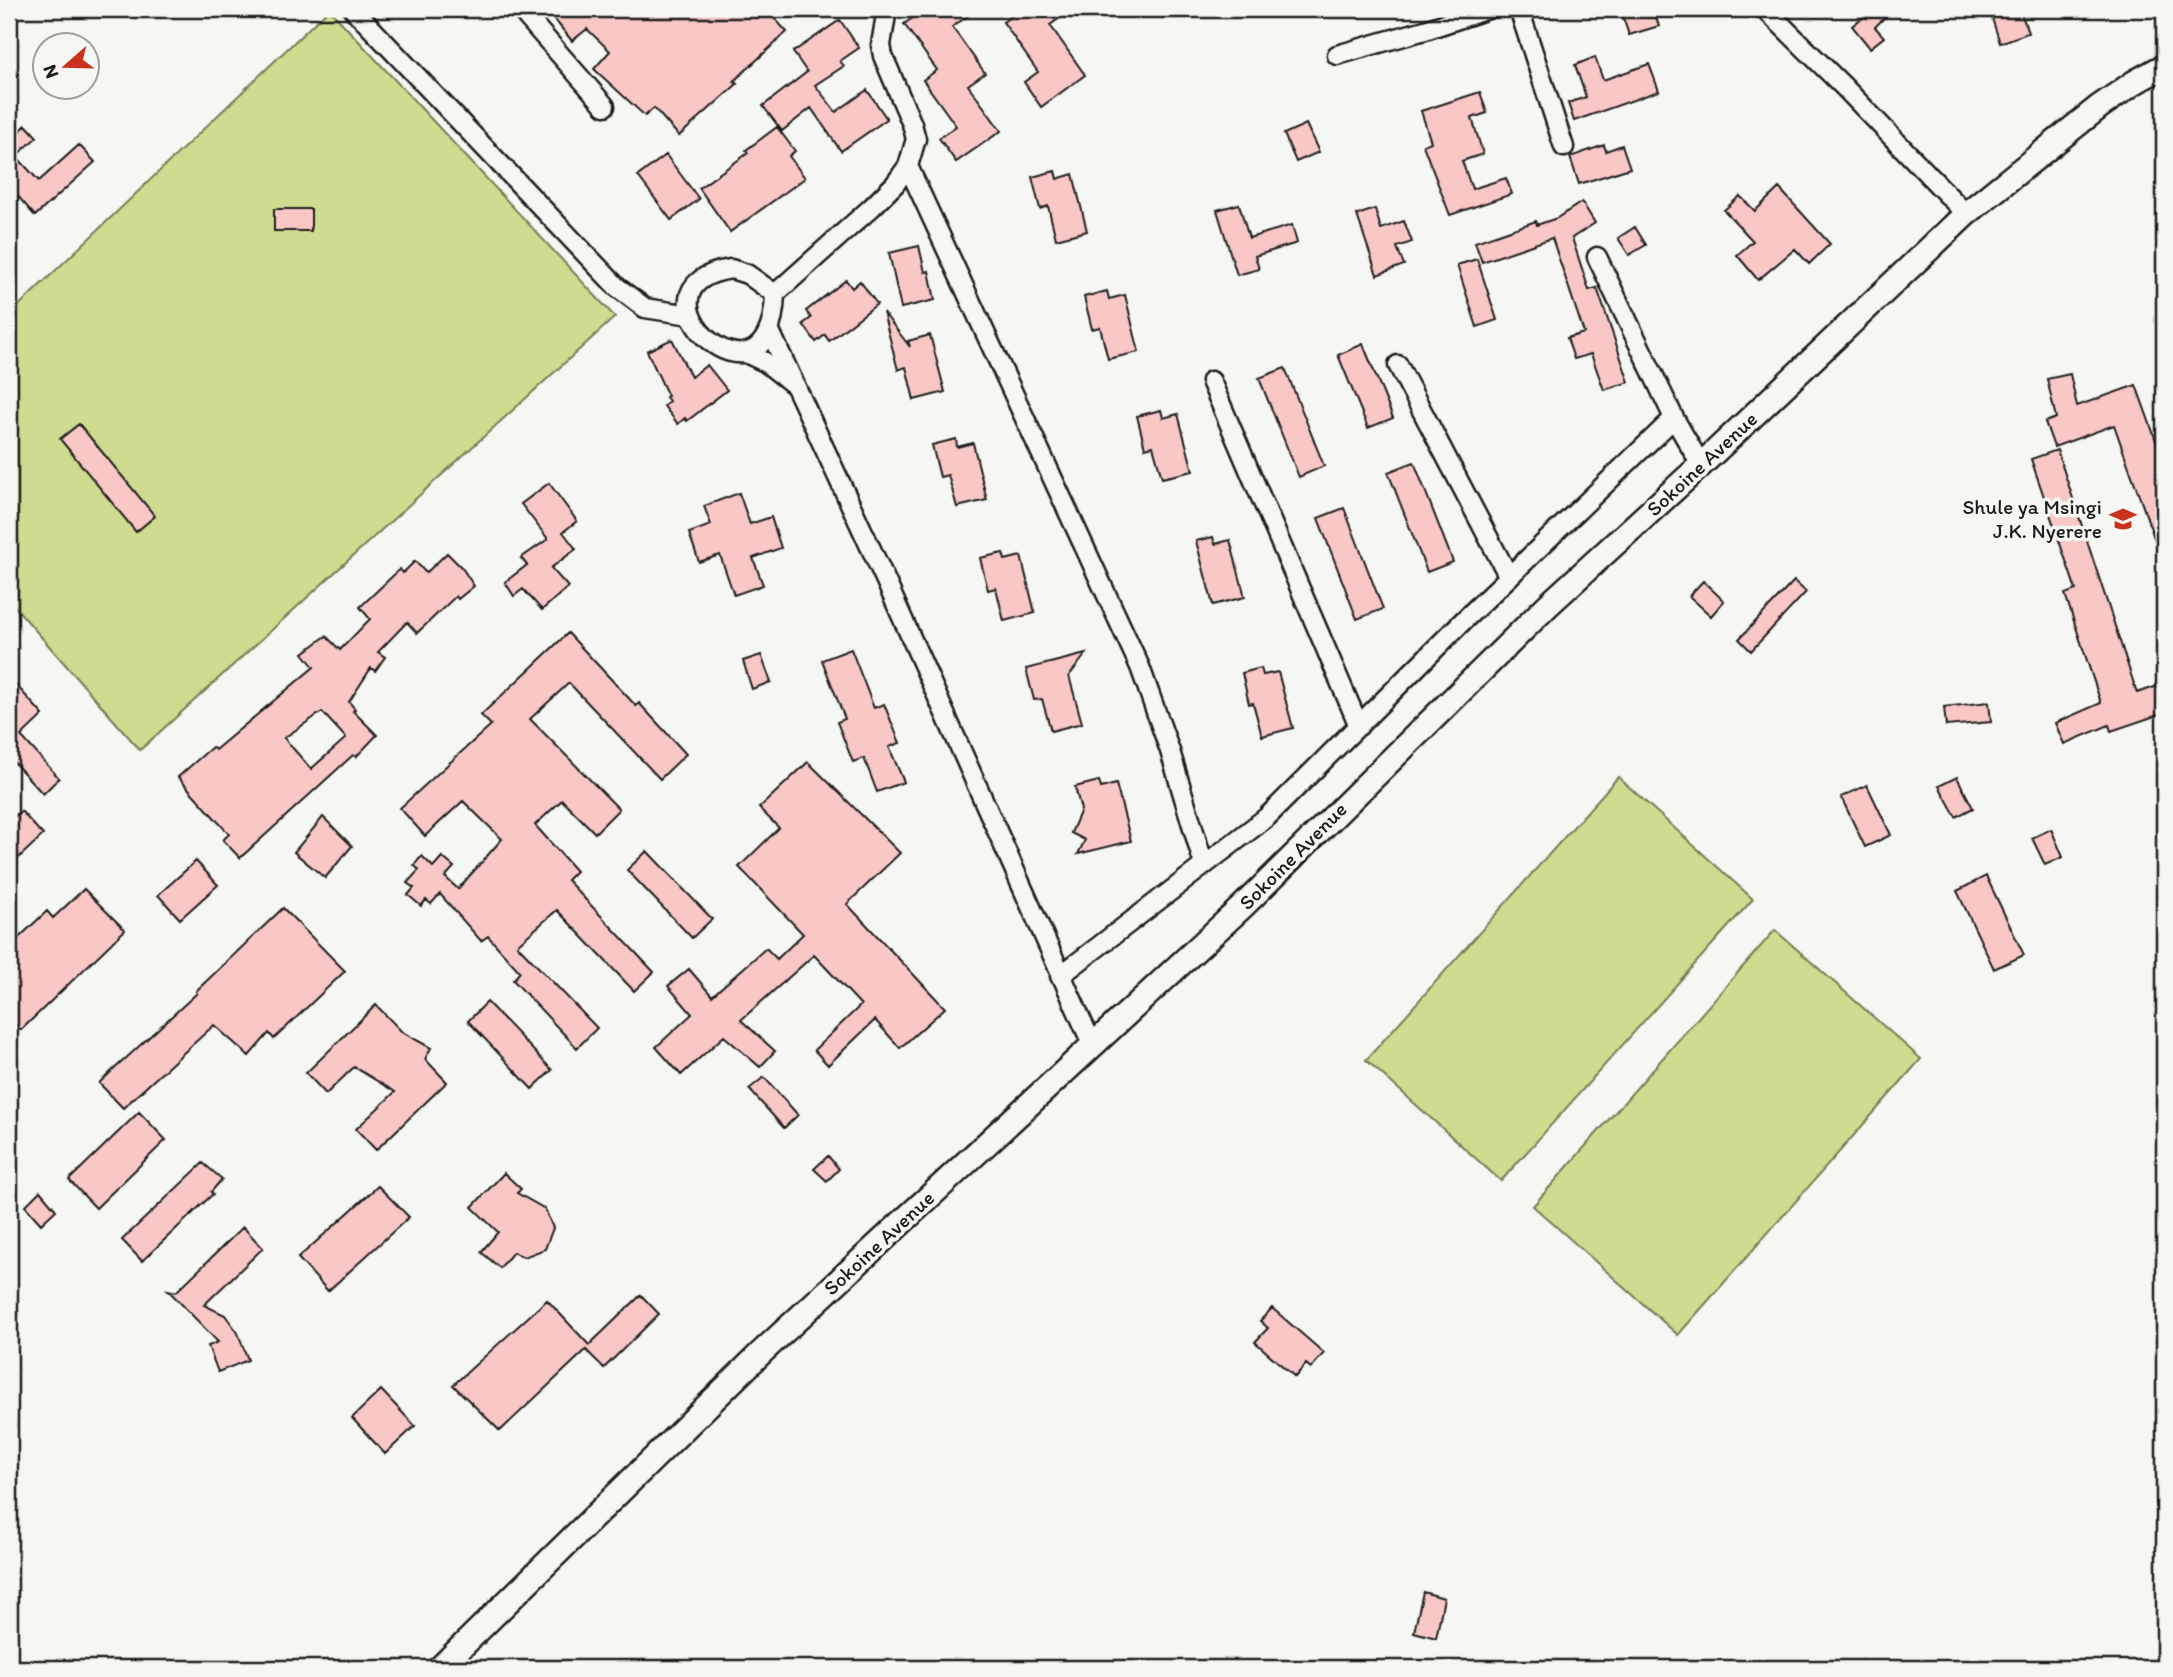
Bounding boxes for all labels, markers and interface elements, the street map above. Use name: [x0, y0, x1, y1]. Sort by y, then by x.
north arrow: [32, 32, 102, 102]
text: N: [37, 62, 63, 82]
street label: Sokoine Avenue: [1641, 406, 1762, 521]
place label: Shule ya Msingi J.K. Nyerere: [1963, 494, 2102, 543]
school or university icon: Shule ya Msingi J.K. Nyerere: [2108, 504, 2138, 534]
street label: Sokoine Avenue: [1234, 797, 1352, 915]
street label: Sokoine Avenue: [818, 1185, 939, 1300]

